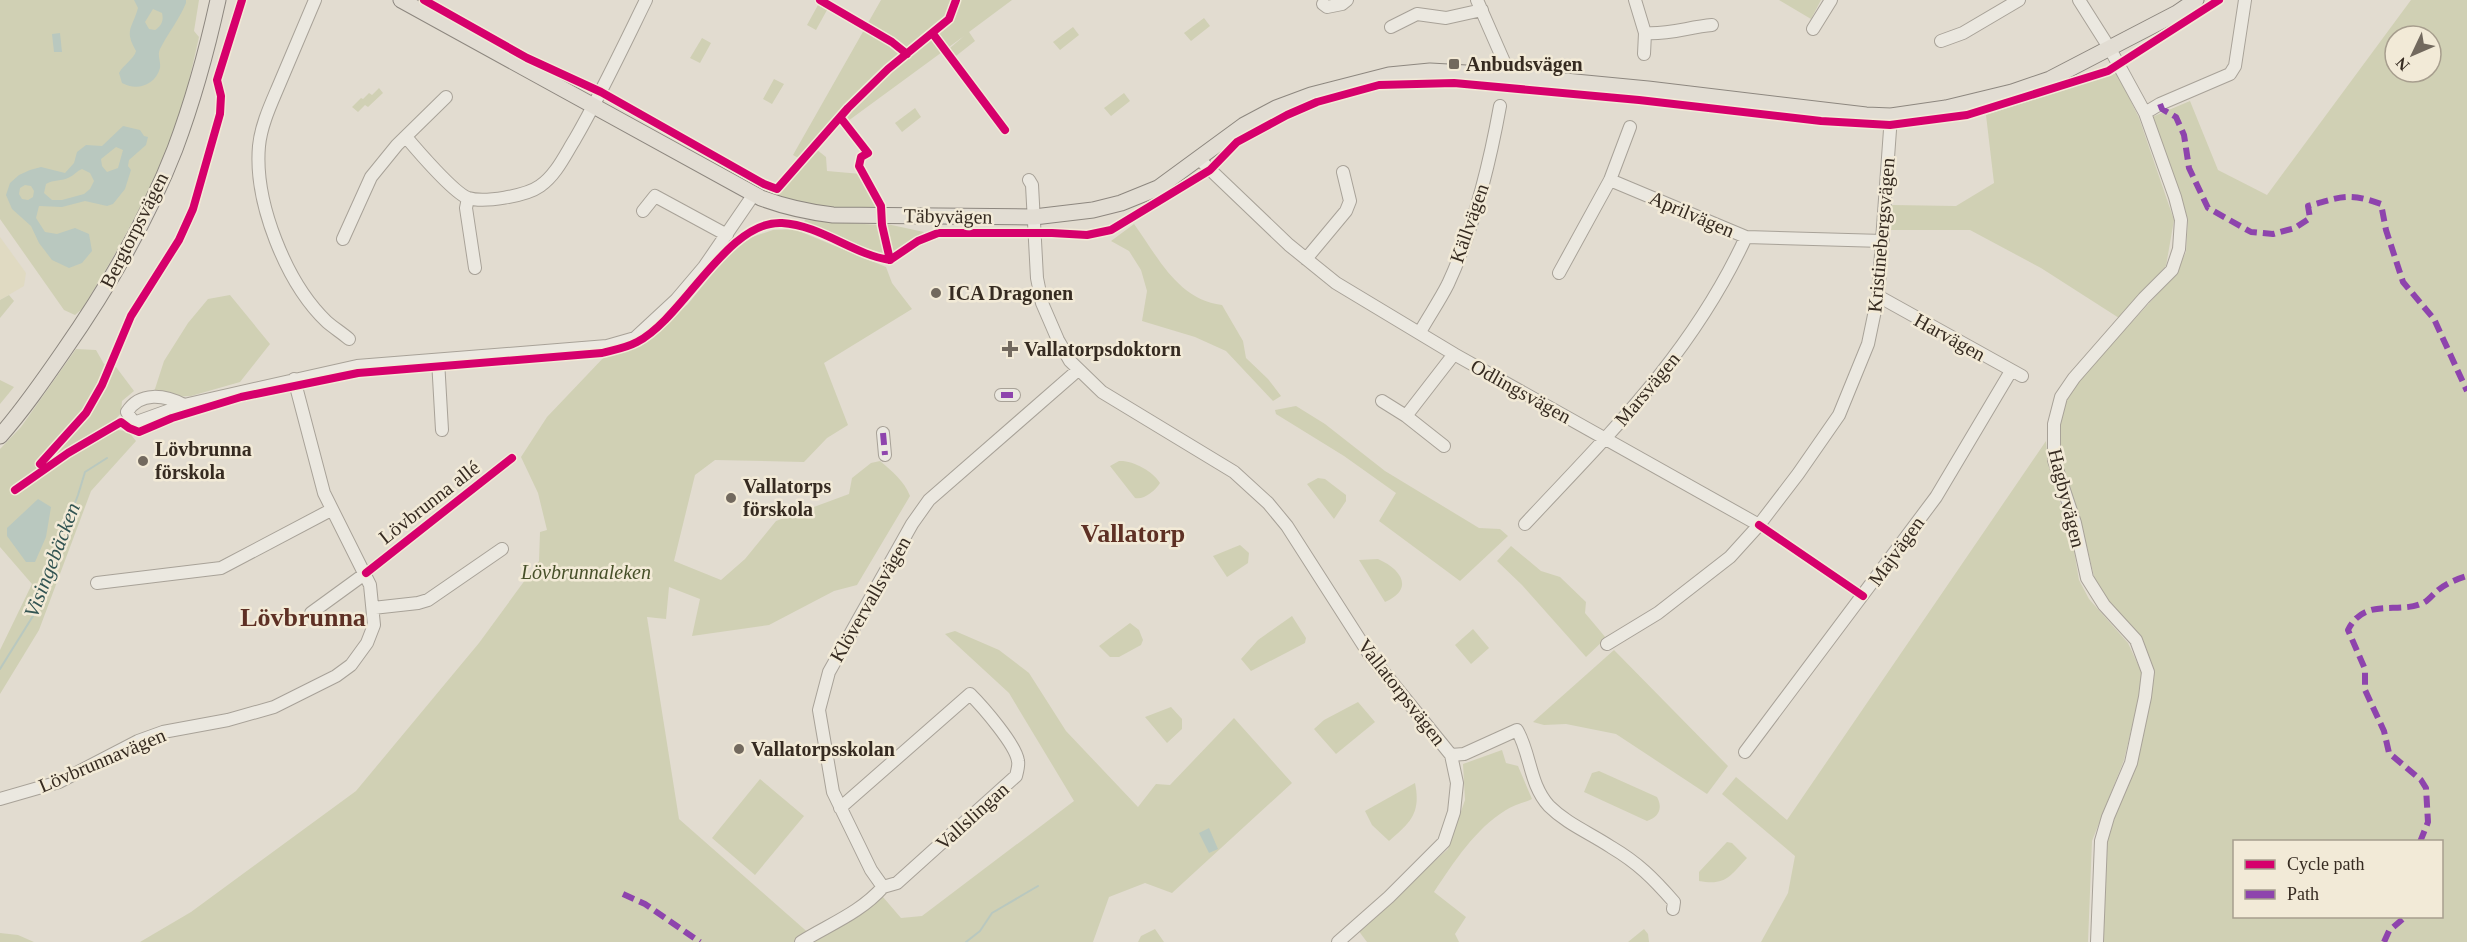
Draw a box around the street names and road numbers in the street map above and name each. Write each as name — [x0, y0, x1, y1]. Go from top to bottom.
street label: Kristinebergsvägen — [1863, 157, 1900, 313]
street label: Bergtorpsvägen — [96, 169, 173, 292]
street label: Källvägen — [1445, 181, 1494, 266]
street label: Aprilvägen — [1646, 186, 1738, 243]
street label: Täbyvägen — [903, 204, 993, 229]
street label: Harvägen — [1910, 309, 1989, 366]
street label: Marsvägen — [1610, 348, 1685, 431]
street label: Odlingsvägen — [1467, 354, 1575, 428]
street label: Hagbyvägen — [2043, 446, 2090, 550]
street label: Lövbrunna allé — [374, 456, 484, 548]
street label: Majvägen — [1864, 512, 1929, 590]
street label: Klövervallsvägen — [825, 532, 916, 666]
street label: Vallatorpsvägen — [1353, 634, 1450, 750]
street label: Lövbrunnavägen — [35, 723, 169, 798]
street label: Vallslingan — [931, 778, 1013, 855]

